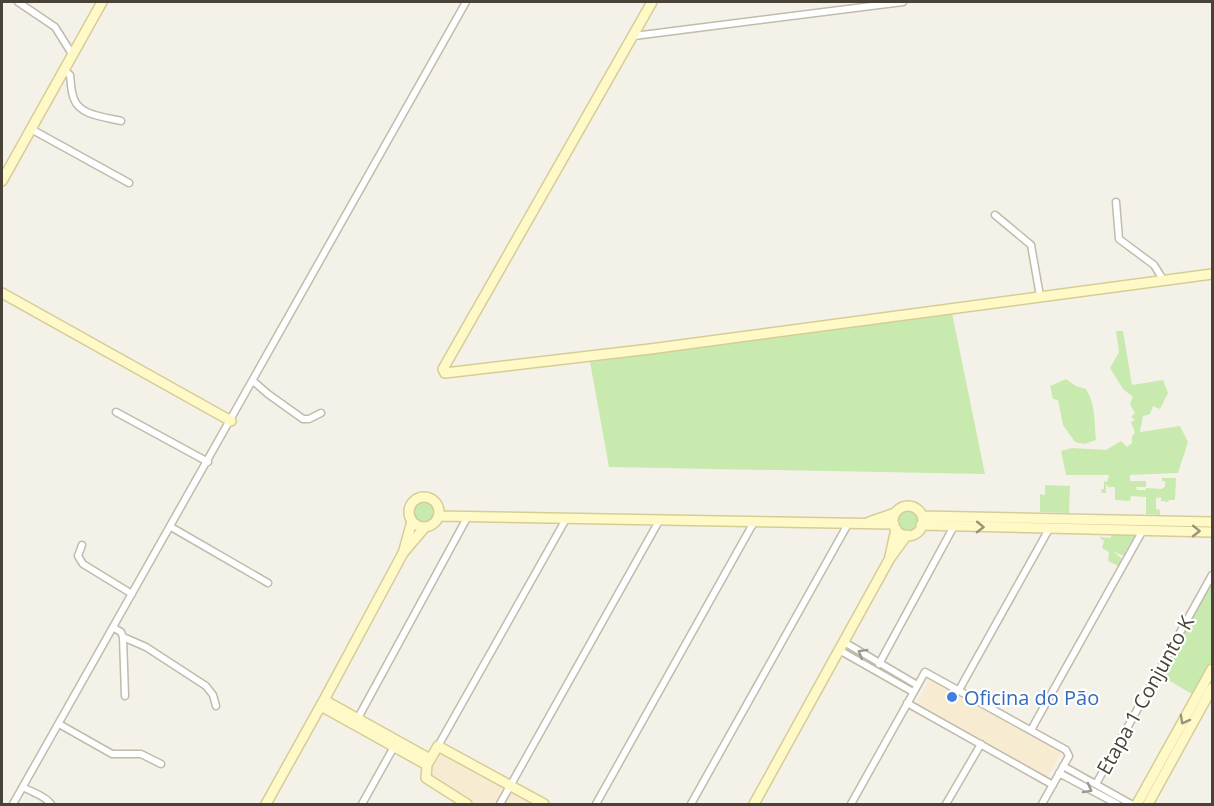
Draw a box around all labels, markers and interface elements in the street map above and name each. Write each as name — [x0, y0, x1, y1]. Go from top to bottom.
one-way arrow — [975, 521, 984, 533]
one-way arrow — [1191, 525, 1200, 537]
street label: Etapa 1 Conjunto K — [1090, 610, 1200, 779]
one-way arrow — [858, 649, 868, 661]
place label: Oficina do Pão — [964, 684, 1099, 711]
marker: Oficina do Pão — [945, 690, 959, 704]
one-way arrow — [1180, 714, 1191, 725]
one-way arrow — [1082, 781, 1092, 793]

